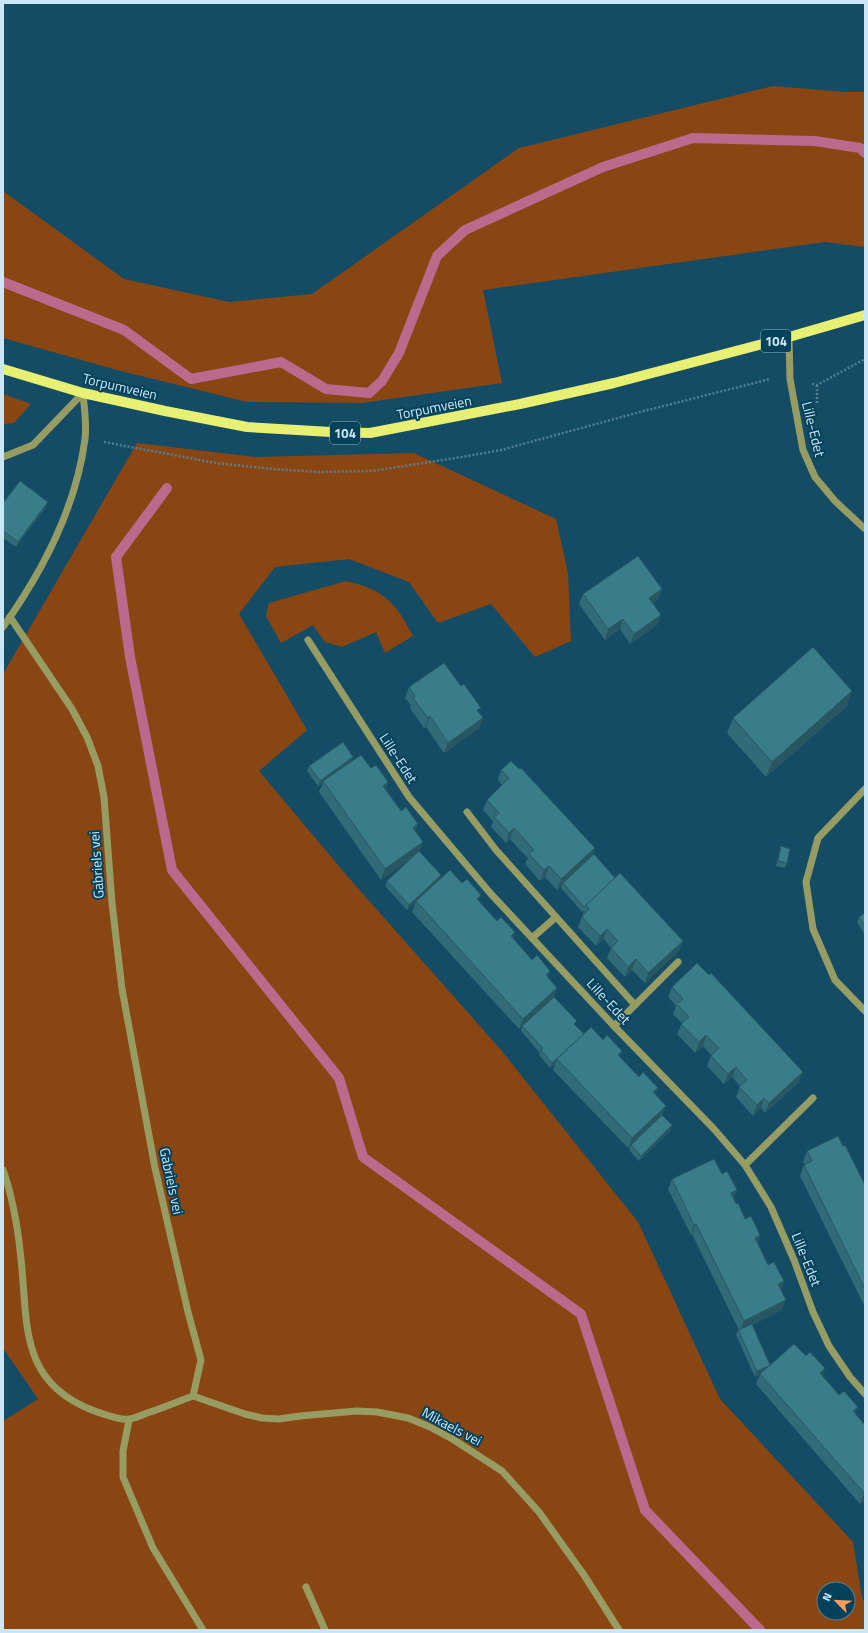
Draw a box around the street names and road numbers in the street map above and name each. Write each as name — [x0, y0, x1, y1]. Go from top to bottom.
road number: 104 — [761, 330, 791, 352]
street label: Torpumveien — [81, 367, 159, 405]
street label: Torpumveien — [395, 389, 473, 425]
street label: Lille-Edet — [797, 399, 831, 459]
road number: 104 — [330, 422, 360, 444]
street label: Lille-Edet — [375, 729, 423, 787]
street label: Gabriels vei — [83, 831, 109, 899]
street label: Lille-Edet — [582, 973, 636, 1029]
street label: Gabriels vei — [155, 1146, 189, 1216]
street label: Lille-Edet — [787, 1229, 827, 1289]
street label: Mikaels vei — [418, 1401, 486, 1451]

